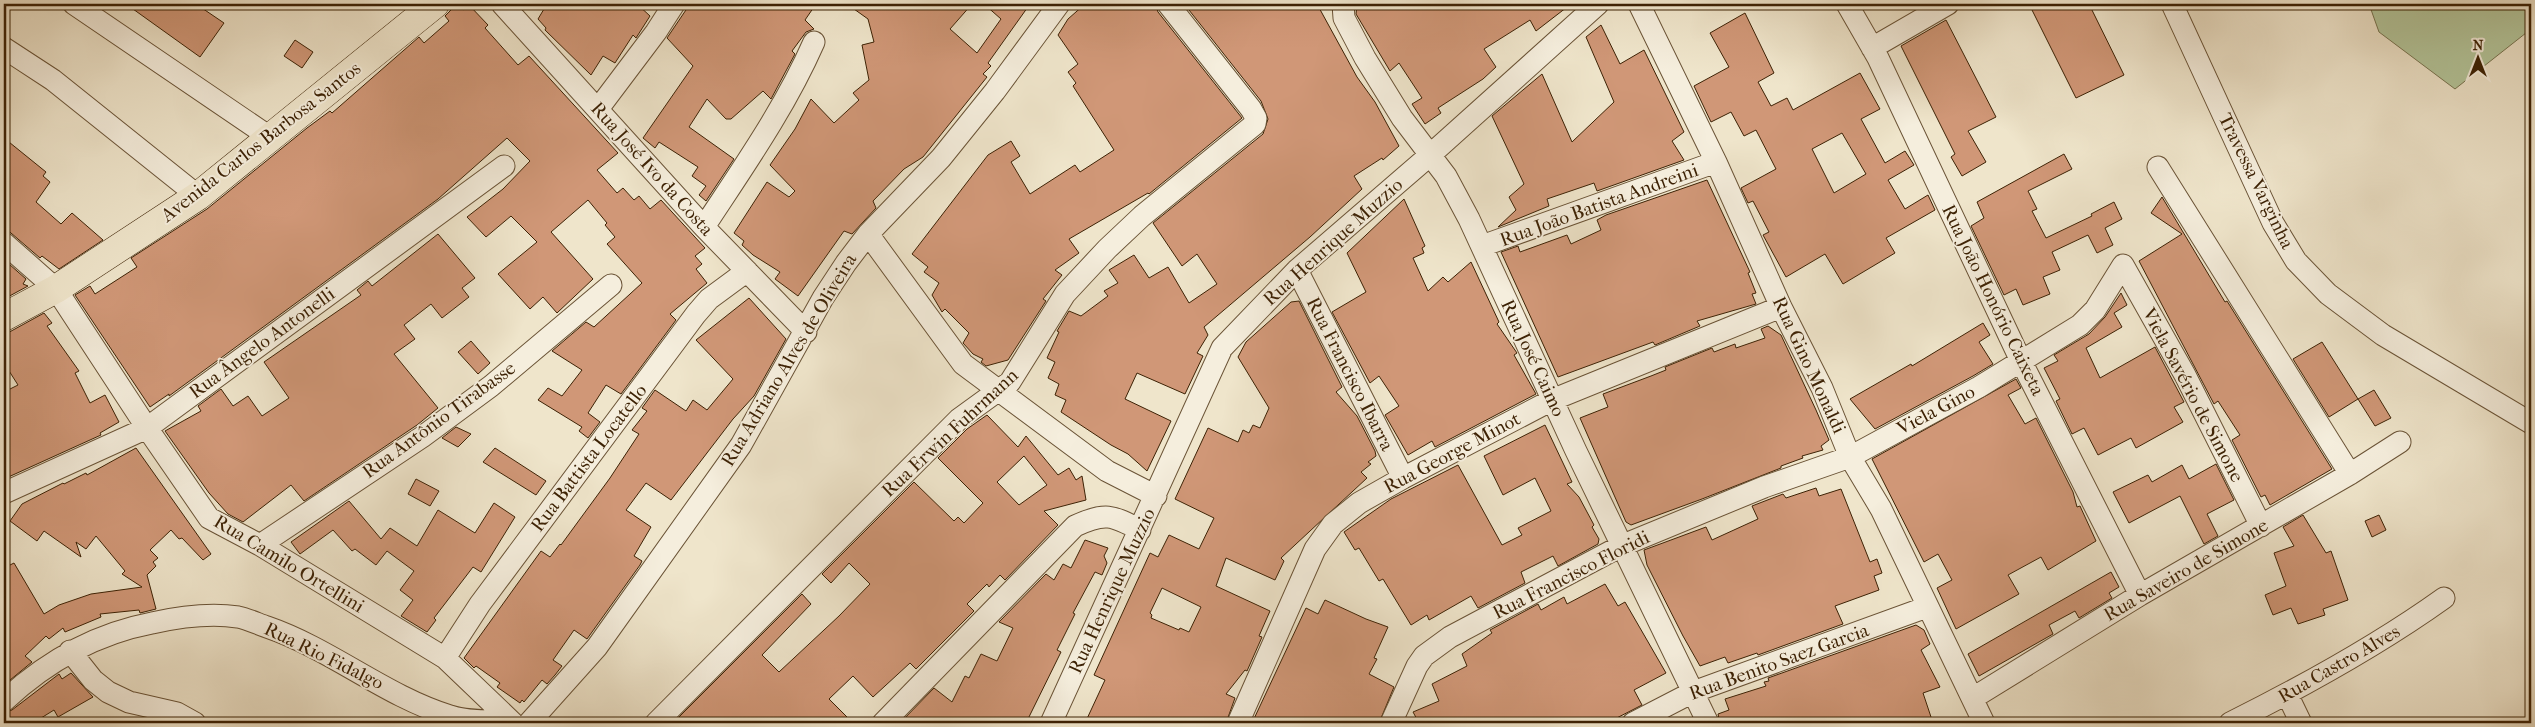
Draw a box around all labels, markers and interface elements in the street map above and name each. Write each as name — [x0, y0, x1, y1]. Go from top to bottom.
north arrow — [2452, 32, 2502, 82]
text: N — [2473, 37, 2484, 54]
street label: Avenida Carlos Barbosa Santos — [156, 57, 365, 227]
street label: Rua José Ivo da Costa — [586, 98, 718, 240]
street label: Travessa Varginha — [2214, 110, 2298, 252]
street label: Rua João Batista Andreini — [1497, 159, 1702, 251]
street label: Rua Henrique Muzzio — [1259, 173, 1407, 310]
street label: Rua João Honório Caixeta — [1937, 201, 2049, 399]
street label: Rua Adriano Alves de Oliveira — [717, 249, 861, 470]
street label: Rua Ângelo Antonelli — [185, 283, 339, 403]
street label: Rua Gino Monaldi — [1768, 293, 1850, 437]
street label: Rua Francisco Ibarra — [1302, 294, 1398, 455]
street label: Rua José Caimo — [1496, 296, 1570, 420]
street label: Viela Savério de Simone — [2137, 303, 2248, 486]
street label: Rua Antônio Tirabasse — [358, 357, 520, 483]
street label: Rua Erwin Fuhrmann — [877, 364, 1023, 502]
street label: Rua Battista Locatello — [526, 380, 652, 536]
street label: Viela Gino — [1892, 380, 1979, 440]
street label: Rua George Minot — [1380, 408, 1524, 498]
street label: Rua Henrique Muzzio — [1064, 505, 1160, 677]
street label: Rua Camilo Ortellini — [210, 511, 368, 618]
street label: Rua Saveiro de Simone — [2100, 514, 2272, 626]
street label: Rua Francisco Floridi — [1489, 526, 1653, 624]
street label: Rua Rio Fidalgo — [261, 618, 387, 694]
street label: Rua Benito Saez Garcia — [1686, 619, 1872, 705]
street label: Rua Castro Alves — [2274, 620, 2404, 708]

